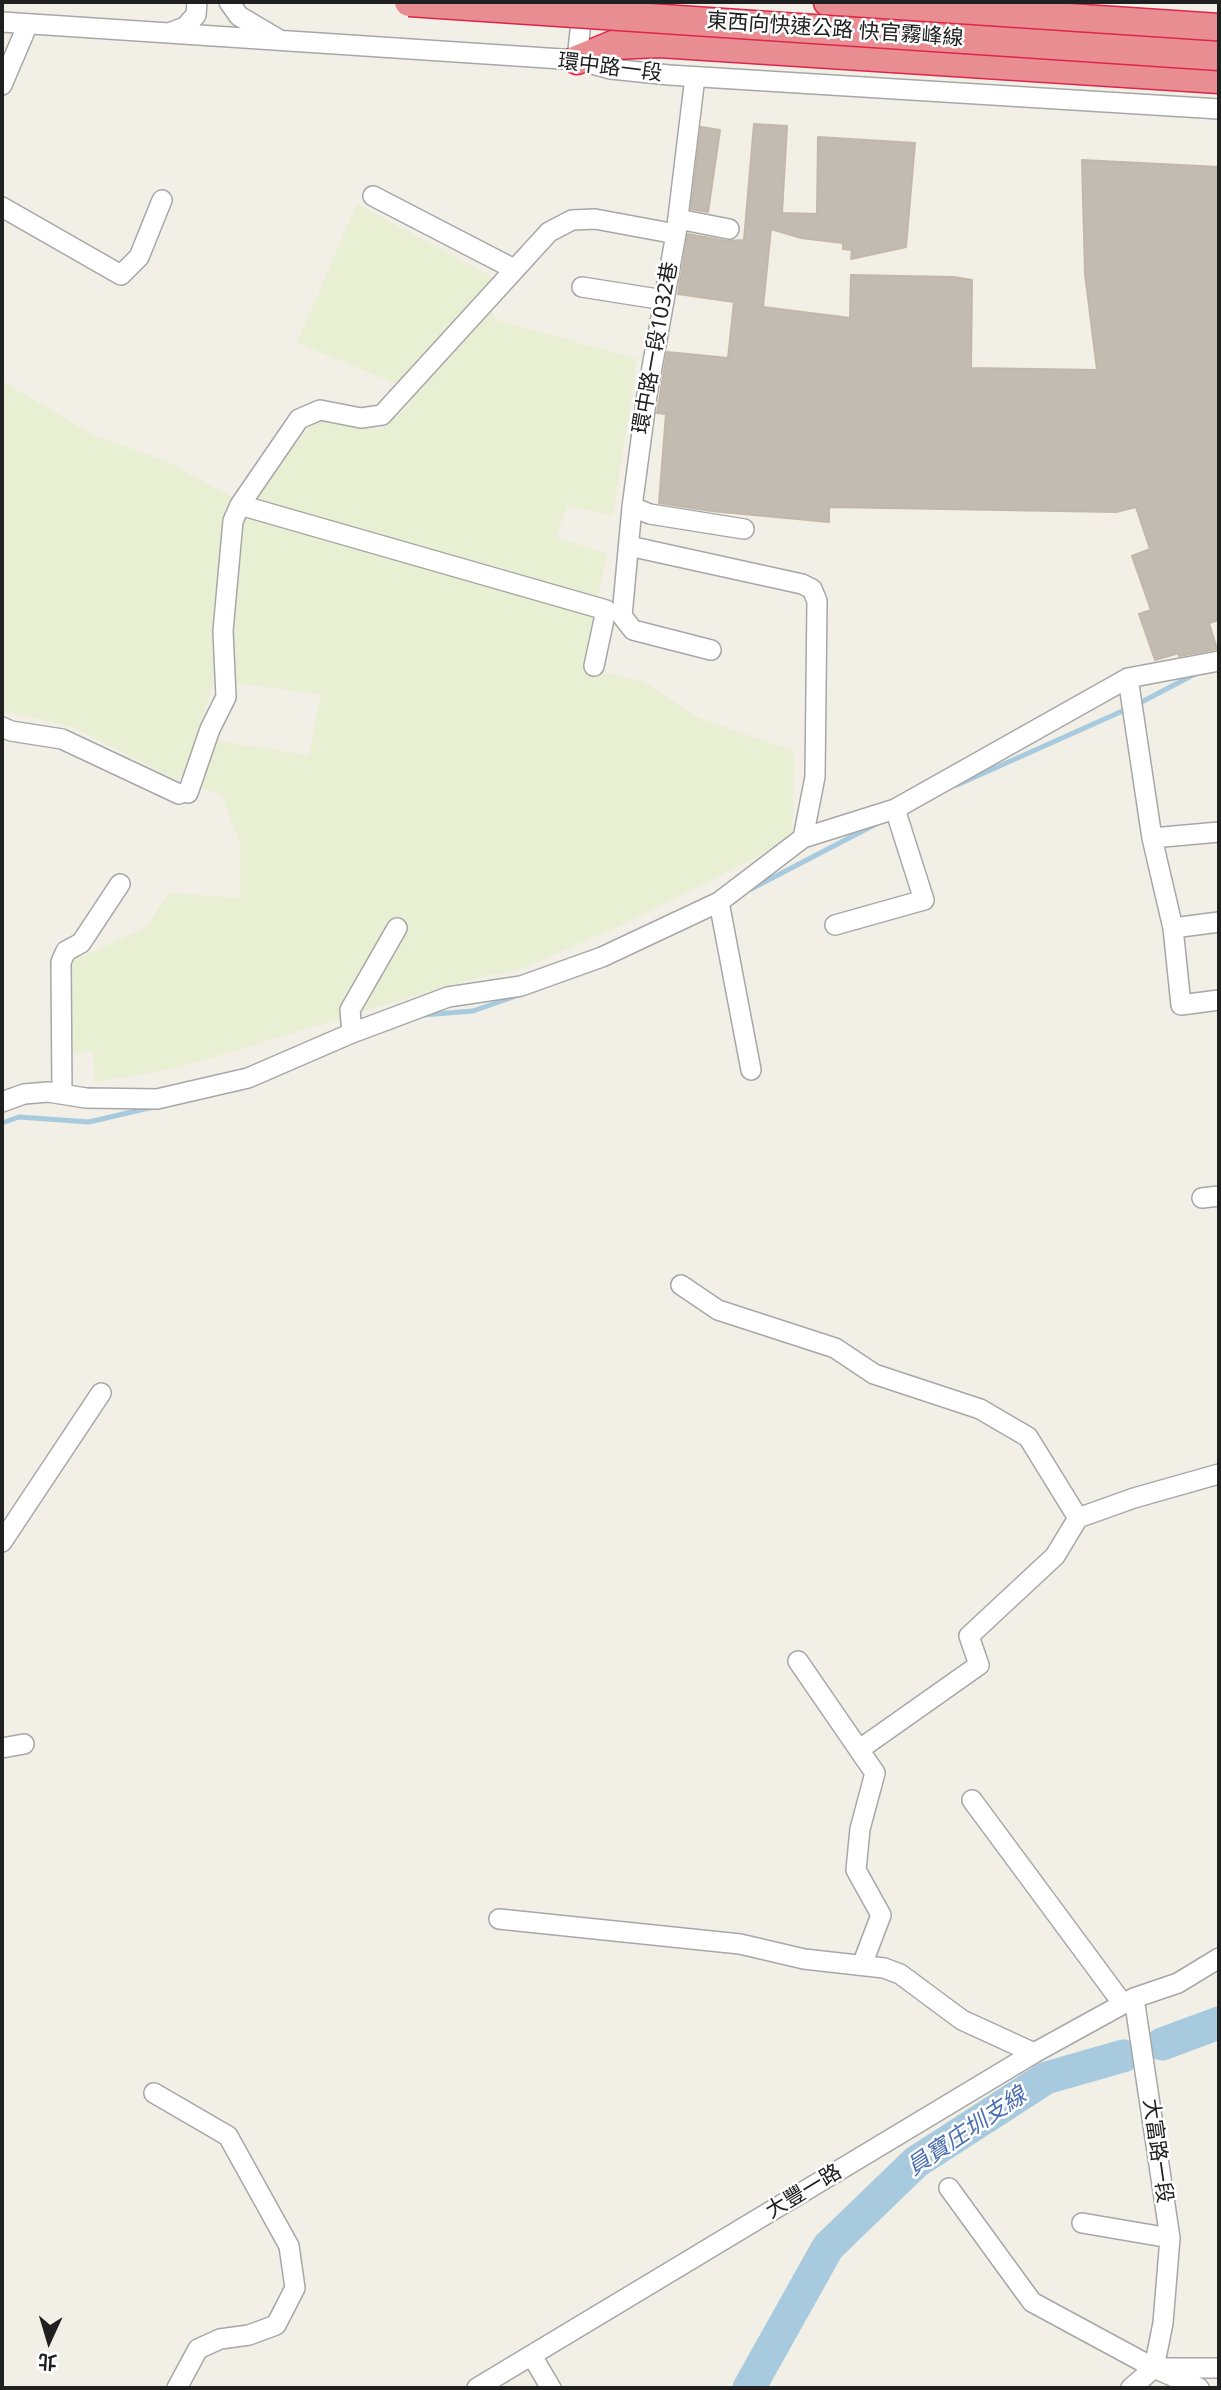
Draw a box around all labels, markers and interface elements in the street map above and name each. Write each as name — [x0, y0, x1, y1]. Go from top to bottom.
street label: 東西向快速公路 快官霧峰線 — [706, 8, 964, 52]
street label: 環中路一段 — [556, 49, 664, 87]
street label: 環中路一段1032巷 — [628, 260, 684, 436]
water label: 員寶庄圳支線 — [902, 2082, 1032, 2182]
street label: 大富路一段 — [1137, 2097, 1177, 2205]
street label: 大豐一路 — [762, 2160, 846, 2224]
north arrow — [14, 2306, 84, 2376]
text: 北 — [37, 2348, 58, 2376]

